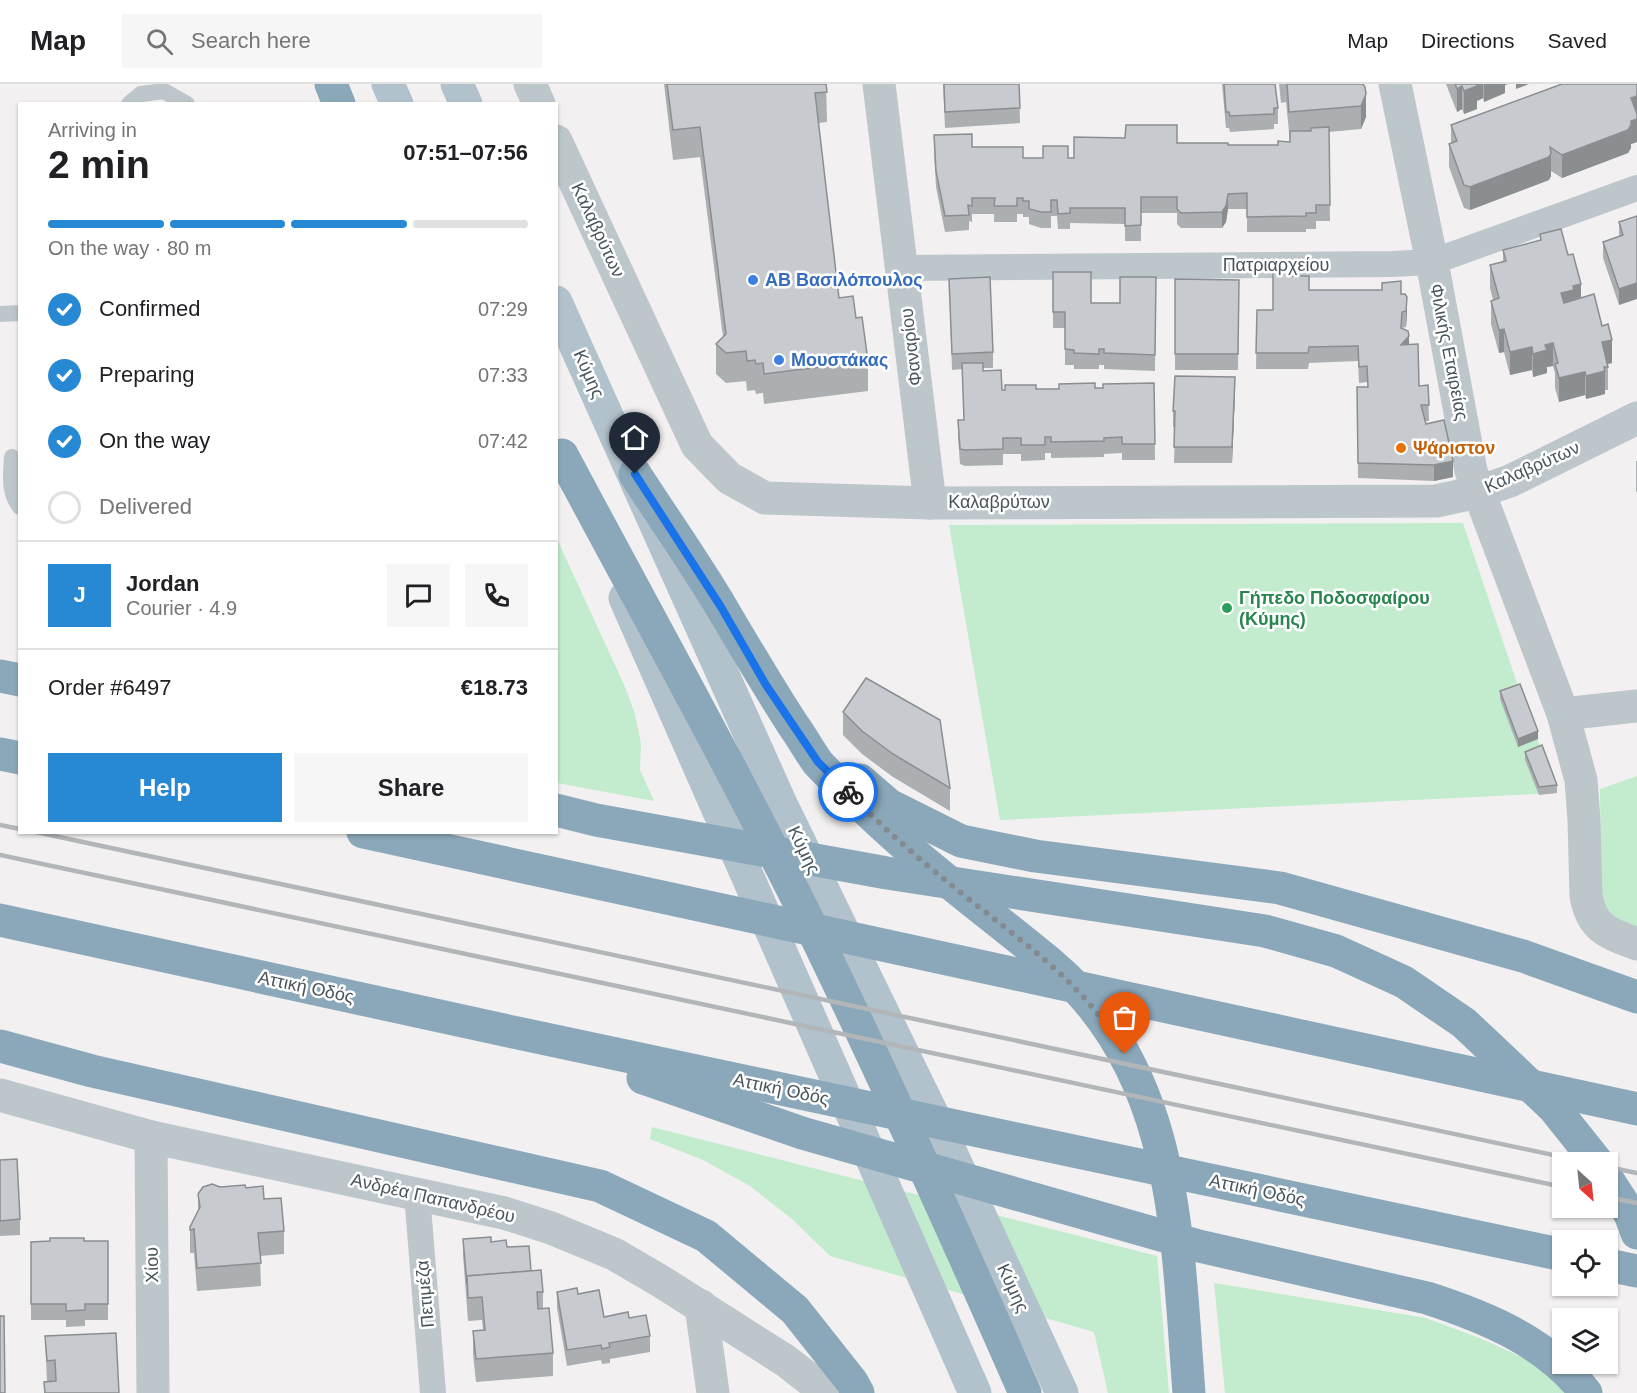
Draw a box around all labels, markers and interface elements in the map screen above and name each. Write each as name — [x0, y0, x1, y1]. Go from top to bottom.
search box — [122, 14, 542, 68]
text: Map — [30, 25, 86, 56]
icon: search — [143, 25, 176, 58]
text: Search here — [191, 28, 311, 53]
text: Map — [1347, 29, 1388, 52]
text: Directions — [1421, 29, 1514, 52]
text: Saved — [1547, 29, 1607, 52]
text: Arriving in — [48, 119, 137, 141]
text: 07:51–07:56 — [403, 140, 528, 165]
text: 2 min — [48, 143, 150, 186]
street label: Καλαβρύτων — [567, 180, 629, 280]
text: On the way · 80 m — [48, 237, 211, 259]
street label: Πατριαρχείου — [1223, 255, 1329, 275]
place label: ΑΒ Βασιλόπουλος — [765, 270, 923, 290]
marker: ΑΒ Βασιλόπουλος — [746, 273, 760, 287]
street label: Φιλικής Εταιρείας — [1426, 282, 1472, 422]
icon: check — [48, 293, 81, 326]
text: Confirmed — [99, 296, 200, 321]
text: 07:29 — [478, 298, 528, 320]
street label: Φαναρίου — [896, 307, 926, 387]
street label: Κύμης — [570, 347, 609, 402]
place label: Μουστάκας — [791, 350, 888, 370]
marker: Μουστάκας — [772, 353, 786, 367]
icon: check — [48, 359, 81, 392]
text: Preparing — [99, 362, 194, 387]
text: 07:33 — [478, 364, 528, 386]
pin — [609, 412, 660, 474]
icon: home — [618, 421, 651, 454]
icon: check — [48, 425, 81, 458]
text: On the way — [99, 428, 210, 453]
text: 07:42 — [478, 430, 528, 452]
street label: Καλαβρύτων — [1481, 437, 1583, 497]
place label: Ψάριστον — [1413, 438, 1495, 458]
marker: Ψάριστον — [1394, 441, 1408, 455]
street label: Καλαβρύτων — [948, 492, 1050, 512]
text: Delivered — [99, 494, 192, 519]
button: chat — [387, 564, 450, 627]
button: phone — [465, 564, 528, 627]
text: Jordan — [126, 571, 199, 596]
text: J — [73, 582, 86, 607]
place label: Γήπεδο Ποδοσφαίρου (Κύμης) — [1239, 588, 1430, 629]
text: Courier · 4.9 — [126, 597, 237, 619]
marker: Γήπεδο Ποδοσφαίρου (Κύμης) — [1220, 601, 1234, 615]
text: Order #6497 — [48, 675, 172, 700]
text: €18.73 — [461, 675, 528, 700]
button: Help — [48, 753, 282, 822]
button: Share — [294, 753, 528, 822]
courier — [818, 762, 878, 822]
icon: bike — [832, 776, 865, 809]
street label: Κύμης — [784, 823, 824, 878]
street label: Αττική Οδός — [257, 967, 356, 1007]
pin — [1099, 992, 1150, 1054]
icon: bag — [1108, 1001, 1141, 1034]
street label: Αττική Οδός — [732, 1069, 831, 1109]
north arrow — [1552, 1152, 1618, 1218]
map controls — [1552, 1152, 1618, 1374]
street label: Ανδρέα Παπανδρέου — [349, 1169, 517, 1227]
street label: Αττική Οδός — [1208, 1170, 1307, 1210]
button: locate — [1552, 1230, 1618, 1296]
street label: Χίου — [142, 1247, 162, 1283]
street label: Πετιμέζα — [412, 1259, 438, 1329]
street label: Κύμης — [993, 1261, 1033, 1316]
button: layers — [1552, 1308, 1618, 1374]

